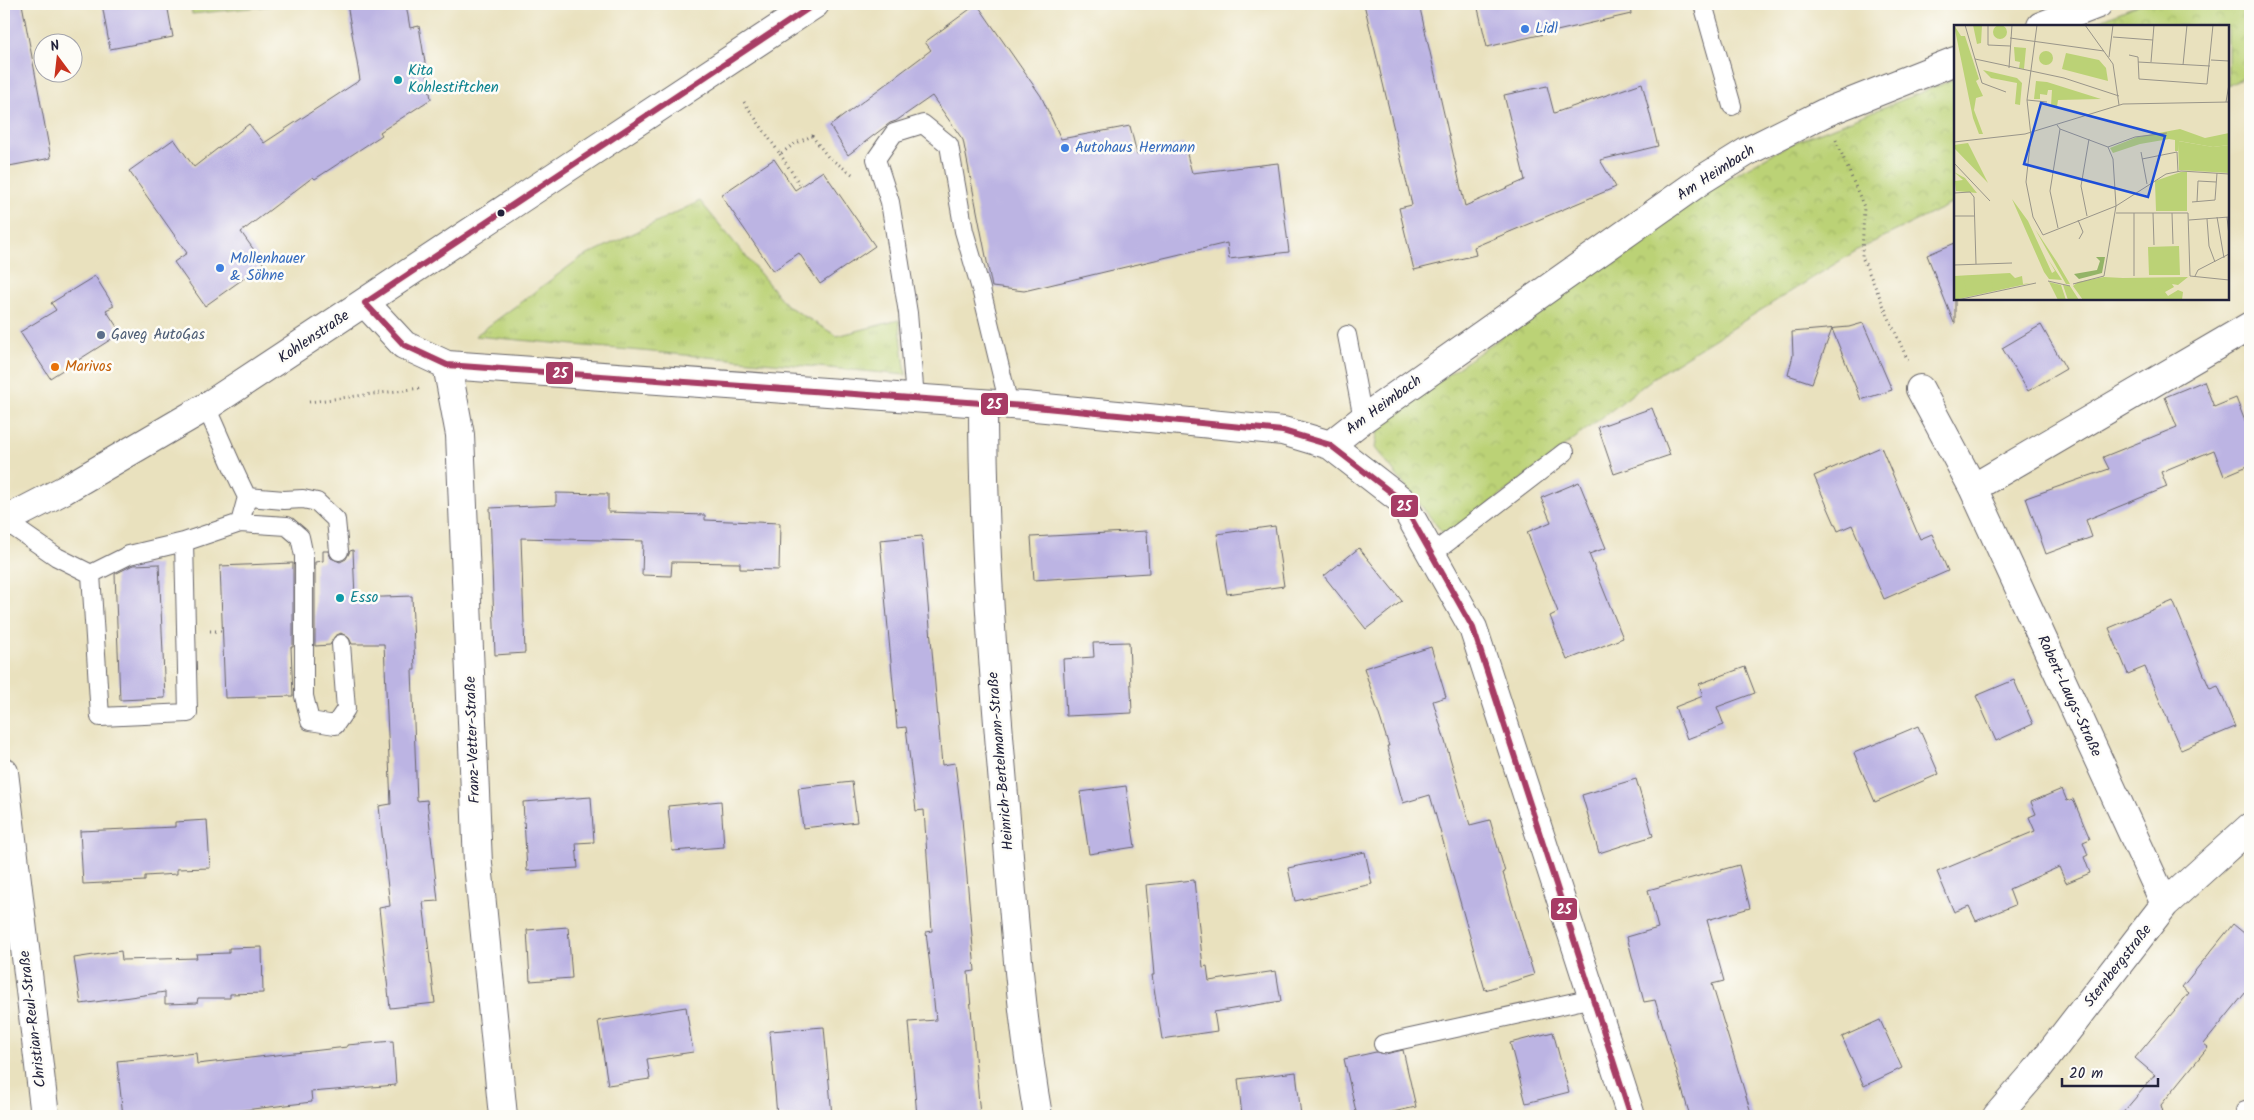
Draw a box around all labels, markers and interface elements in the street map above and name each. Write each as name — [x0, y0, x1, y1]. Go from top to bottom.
place label: Lidl — [1535, 17, 1558, 41]
marker: Lidl — [1519, 23, 1531, 35]
inset map — [1954, 25, 2229, 300]
north arrow — [32, 32, 82, 82]
text: N — [48, 35, 62, 58]
place label: Kita Kohlestiftchen — [408, 59, 499, 100]
marker: Kita Kohlestiftchen — [392, 74, 404, 86]
place label: Autohaus Hermann — [1075, 136, 1195, 160]
street label: Am Heimbach — [1672, 139, 1760, 207]
marker: Autohaus Hermann — [1059, 142, 1071, 154]
unlabelled marker — [496, 208, 506, 218]
place label: Mollenhauer & Söhne — [230, 247, 306, 288]
marker: Mollenhauer & Söhne — [214, 262, 226, 274]
street label: Kohlenstraße — [273, 304, 355, 370]
place label: Gaveg AutoGas — [111, 323, 206, 347]
marker: Gaveg AutoGas — [95, 329, 107, 341]
place label: Marivos — [65, 355, 113, 379]
marker: Marivos — [49, 361, 61, 373]
line badge: 25 — [545, 361, 574, 385]
text: 25 — [552, 363, 570, 385]
street label: Am Heimbach — [1341, 369, 1427, 441]
line badge: 25 — [980, 392, 1009, 416]
text: 25 — [986, 394, 1004, 416]
line badge: 25 — [1390, 494, 1419, 518]
text: 25 — [1396, 496, 1414, 518]
place label: Esso — [350, 586, 379, 610]
marker: Esso — [334, 592, 346, 604]
street label: Robert-Laugs-Straße — [2030, 631, 2108, 761]
street label: Heinrich-Bertelmann-Straße — [981, 670, 1021, 851]
street label: Franz-Vetter-Straße — [459, 676, 487, 804]
line badge: 25 — [1550, 897, 1578, 921]
text: 25 — [1556, 899, 1574, 921]
street label: Sternbergstraße — [2078, 919, 2158, 1013]
street label: Christian-Reul-Straße — [13, 949, 53, 1089]
scale bar — [2062, 1055, 2158, 1087]
text: 20 m — [2069, 1062, 2103, 1086]

